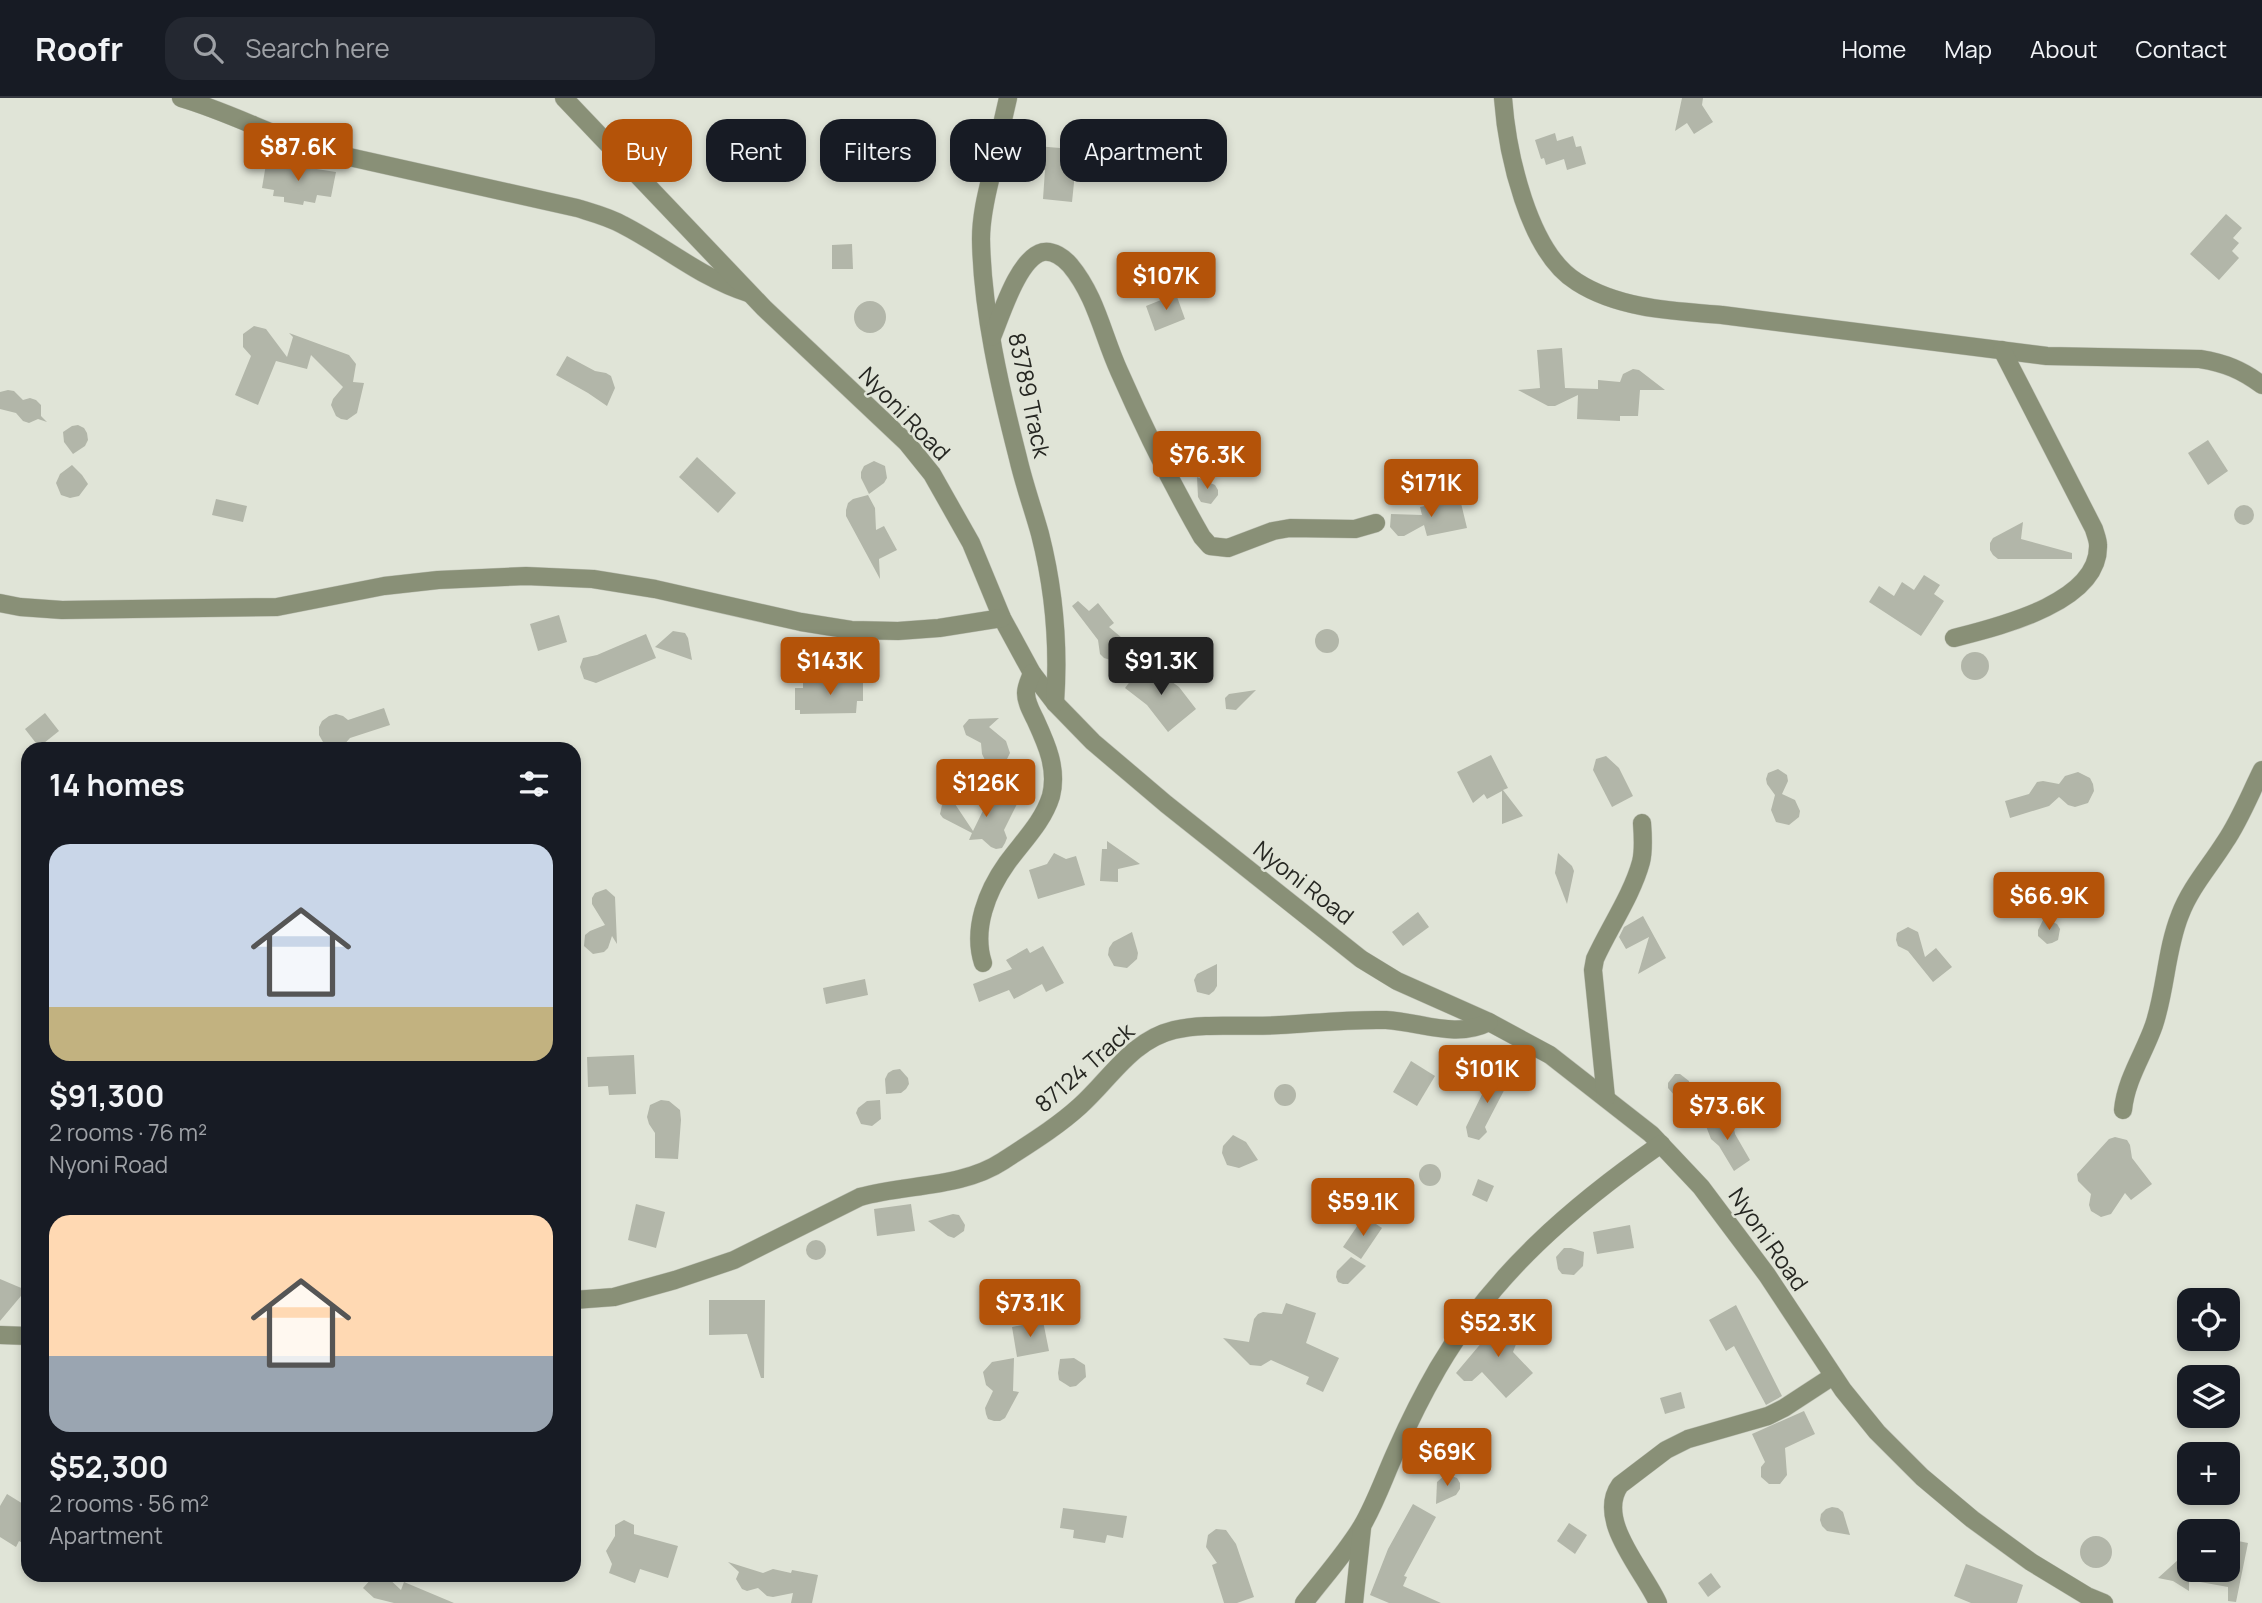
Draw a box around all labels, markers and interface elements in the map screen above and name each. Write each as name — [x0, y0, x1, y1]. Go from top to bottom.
search box — [165, 17, 655, 80]
text: Roofr — [35, 26, 123, 71]
icon: search — [189, 29, 227, 67]
text: Search here — [245, 30, 390, 66]
text: Home — [1841, 32, 1906, 65]
text: Map — [1944, 32, 1992, 65]
text: About — [2030, 32, 2098, 65]
text: Contact — [2136, 32, 2227, 65]
chip: Buy — [602, 119, 692, 182]
chip: Rent — [706, 119, 806, 182]
chip: Filters — [820, 119, 936, 182]
chip: New — [950, 119, 1046, 182]
chip: Apartment — [1060, 119, 1227, 182]
pin: $87.6K — [241, 123, 355, 183]
text: $87.6K — [260, 130, 336, 162]
pin: $107K — [1117, 252, 1215, 312]
text: $107K — [1133, 259, 1199, 291]
street label: 83789 Track — [1001, 329, 1059, 461]
street label: Nyoni Road — [852, 359, 958, 467]
pin: $76.3K — [1150, 432, 1264, 491]
text: $76.3K — [1169, 438, 1245, 470]
pin: $171K — [1382, 460, 1480, 519]
text: $171K — [1400, 466, 1462, 498]
pin: $143K — [781, 638, 879, 697]
pin: $91.3K — [1104, 638, 1218, 697]
text: $143K — [797, 644, 863, 676]
text: $91.3K — [1124, 644, 1198, 676]
pin: $126K — [937, 760, 1035, 819]
text: 14 homes — [49, 764, 185, 805]
icon: filters — [515, 765, 553, 803]
text: $126K — [952, 766, 1020, 798]
street label: Nyoni Road — [1247, 833, 1361, 931]
pin: $66.9K — [1992, 872, 2106, 932]
text: $66.9K — [2009, 879, 2089, 911]
icon: home — [238, 889, 364, 1015]
street label: 87124 Track — [1027, 1015, 1141, 1119]
pin: $101K — [1438, 1046, 1536, 1105]
text: $101K — [1455, 1052, 1519, 1084]
text: $91,300 — [49, 1075, 164, 1116]
pin: $73.6K — [1670, 1082, 1784, 1142]
text: $73.6K — [1689, 1089, 1765, 1121]
text: 2 rooms · 76 m² — [49, 1116, 207, 1148]
text: Nyoni Road — [49, 1148, 168, 1180]
pin: $59.1K — [1306, 1178, 1420, 1238]
street label: Nyoni Road — [1722, 1181, 1816, 1297]
text: $59.1K — [1327, 1185, 1399, 1217]
icon: home — [238, 1260, 364, 1386]
pin: $73.1K — [973, 1280, 1087, 1339]
text: $73.1K — [995, 1286, 1065, 1318]
map controls — [2177, 1288, 2240, 1582]
button: locate — [2177, 1288, 2240, 1351]
pin: $52.3K — [1441, 1300, 1555, 1359]
text: $52.3K — [1460, 1306, 1536, 1338]
button: layers — [2177, 1365, 2240, 1428]
pin: $69K — [1406, 1428, 1488, 1488]
text: $69K — [1418, 1435, 1476, 1467]
button: + — [2177, 1442, 2240, 1505]
text: $52,300 — [49, 1446, 169, 1487]
text: 2 rooms · 56 m² — [49, 1487, 209, 1519]
text: Apartment — [49, 1519, 163, 1551]
button: − — [2177, 1519, 2240, 1582]

